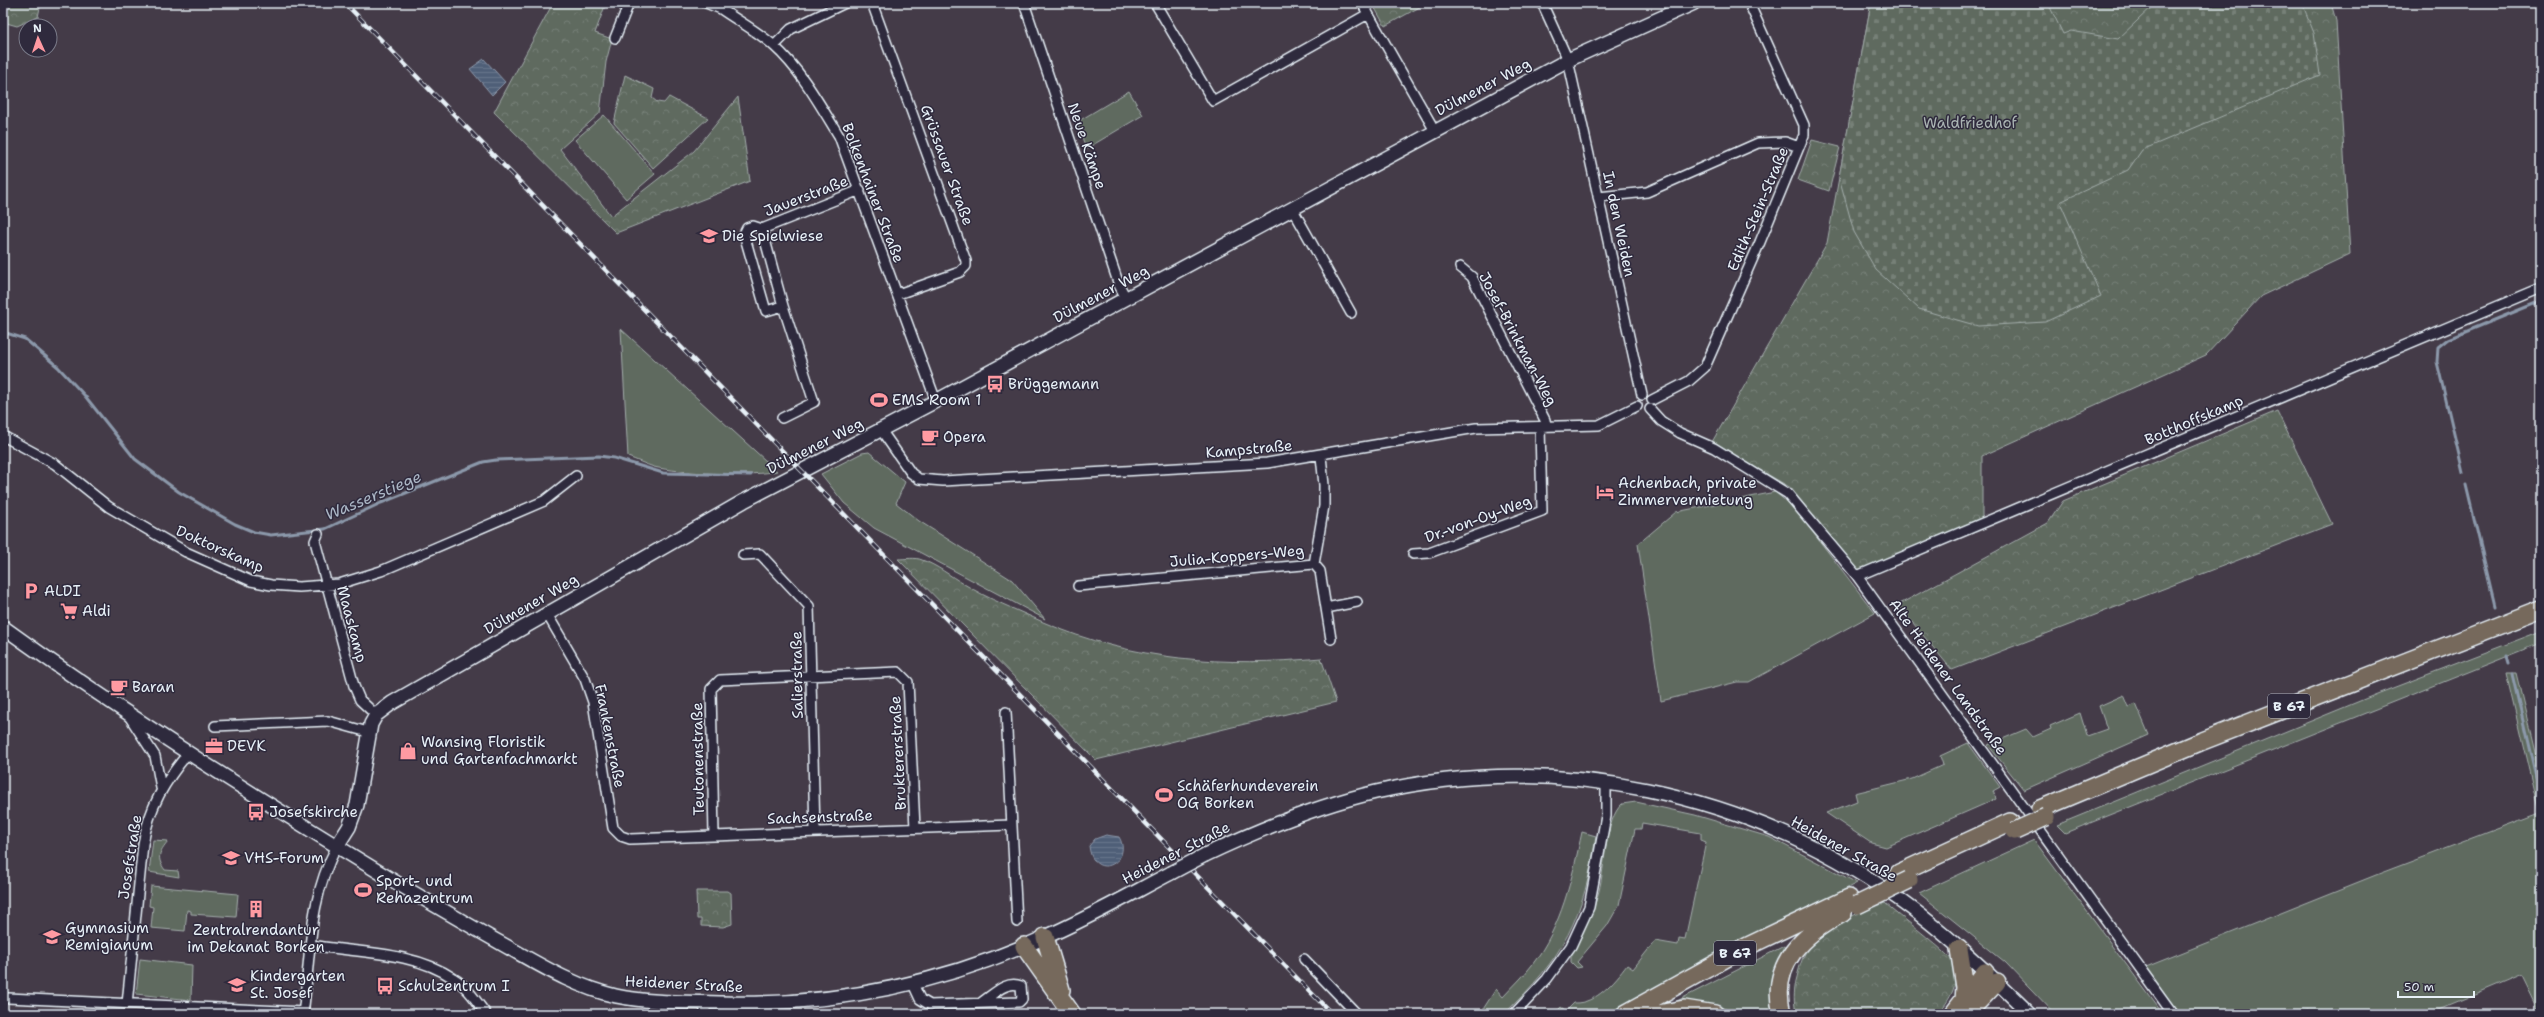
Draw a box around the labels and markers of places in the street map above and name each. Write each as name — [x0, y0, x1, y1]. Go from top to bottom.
school or university icon: Die Spielwiese — [699, 226, 719, 246]
place label: Die Spielwiese — [722, 226, 823, 246]
bus stop icon: Brüggemann — [985, 374, 1005, 394]
place label: Brüggemann — [1008, 374, 1099, 394]
sports icon: EMS Room 1 — [869, 390, 889, 410]
place label: EMS Room 1 — [892, 390, 981, 410]
cafe icon: Opera — [920, 427, 940, 447]
place label: Opera — [943, 427, 987, 447]
place label: Achenbach, private Zimmervermietung — [1618, 473, 1757, 510]
hotel icon: Achenbach, private Zimmervermietung — [1595, 482, 1615, 502]
parking icon: ALDI — [21, 581, 41, 601]
place label: ALDI — [44, 581, 81, 601]
supermarket icon: Aldi — [59, 601, 79, 621]
place label: Aldi — [82, 601, 111, 621]
cafe icon: Baran — [109, 677, 129, 697]
place label: Baran — [132, 677, 174, 697]
place label: Wansing Floristik und Gartenfachmarkt — [421, 732, 578, 769]
office icon: DEVK — [204, 736, 224, 756]
place label: DEVK — [227, 736, 266, 756]
shop icon: Wansing Floristik und Gartenfachmarkt — [398, 741, 418, 761]
place label: Schäferhundeverein OG Borken — [1177, 776, 1319, 813]
sports icon: Schäferhundeverein OG Borken — [1154, 785, 1174, 805]
bus stop icon: Josefskirche — [246, 802, 266, 822]
place label: Josefskirche — [269, 802, 358, 822]
school or university icon: VHS-Forum — [221, 848, 241, 868]
place label: VHS-Forum — [244, 848, 324, 868]
place label: Sport- und Rehazentrum — [376, 871, 473, 908]
sports icon: Sport- und Rehazentrum — [353, 880, 373, 900]
building icon: Zentralrendantur im Dekanat Borken — [246, 899, 266, 919]
place label: Gymnasium Remigianum — [65, 918, 153, 955]
place label: Zentralrendantur im Dekanat Borken — [187, 920, 325, 957]
school or university icon: Gymnasium Remigianum — [42, 927, 62, 947]
place label: Kindergarten St. Josef — [250, 966, 345, 1003]
school or university icon: Kindergarten St. Josef — [227, 975, 247, 995]
bus stop icon: Schulzentrum I — [375, 976, 395, 996]
place label: Schulzentrum I — [398, 976, 510, 996]

